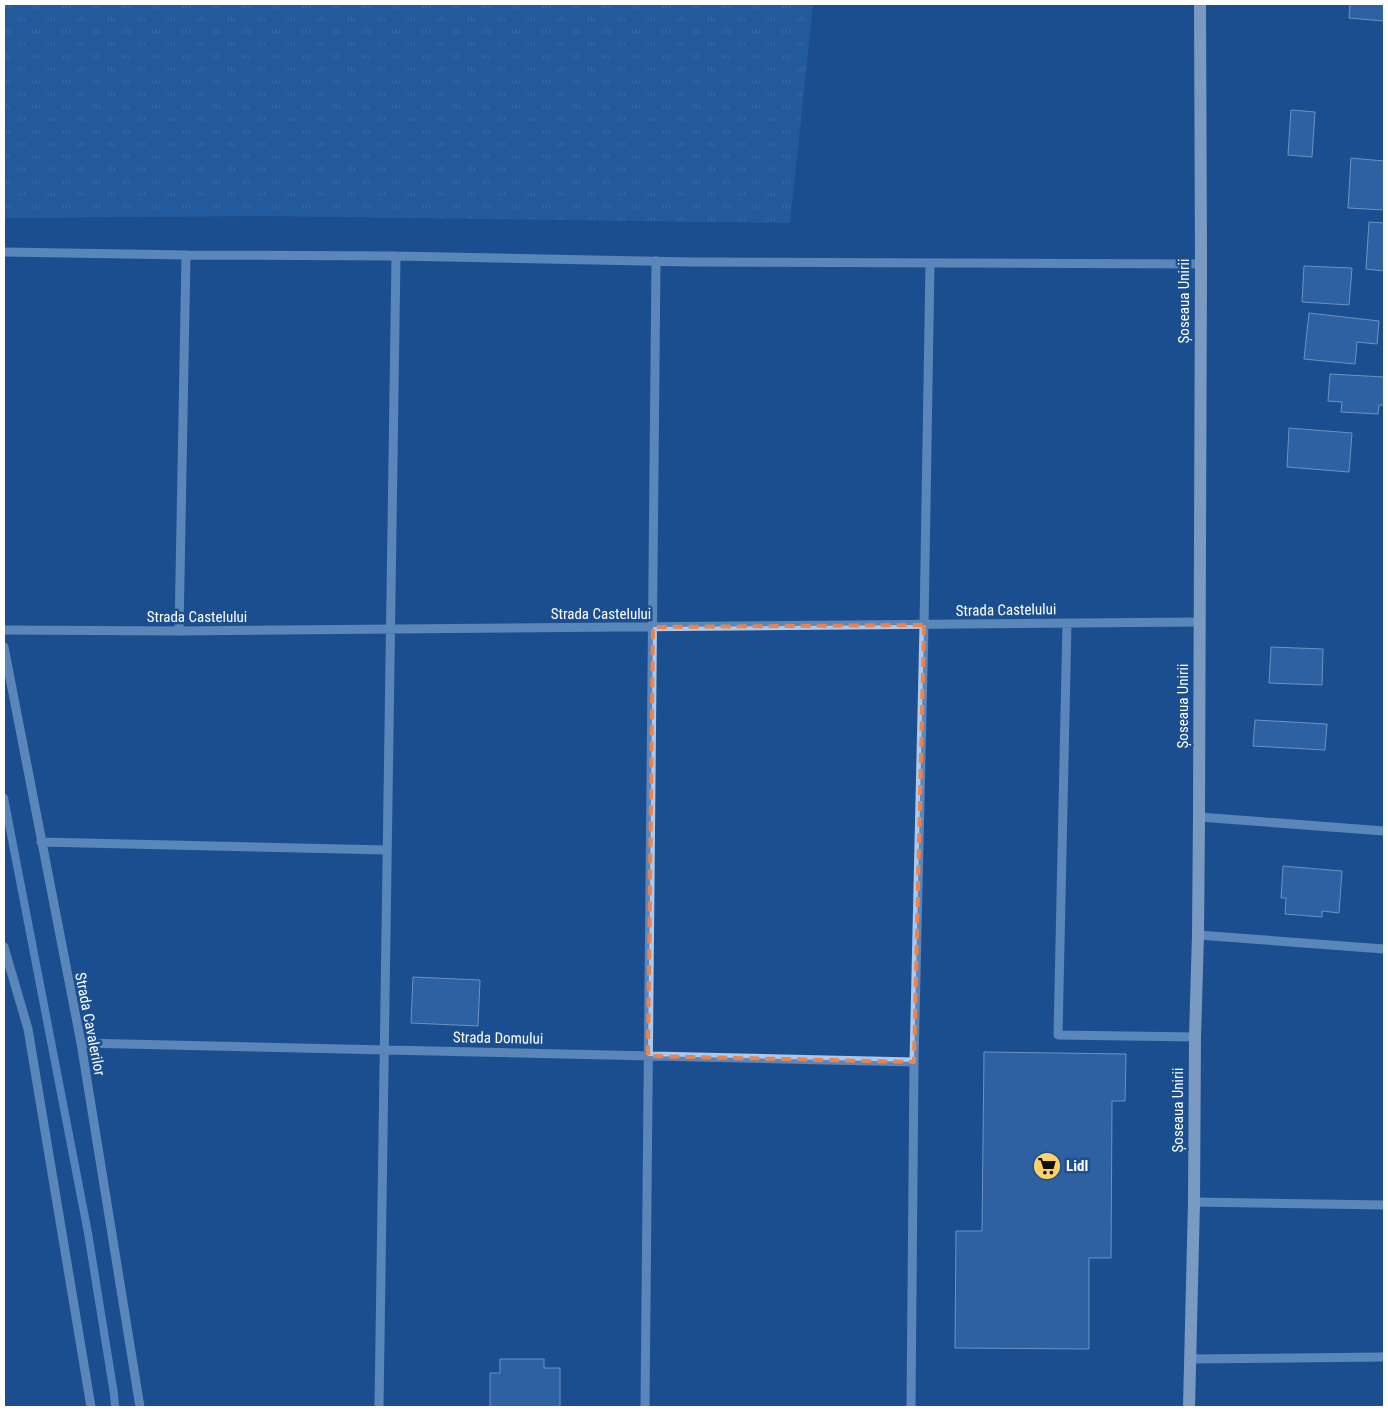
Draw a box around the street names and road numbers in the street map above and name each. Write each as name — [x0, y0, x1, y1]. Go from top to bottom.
street label: Șoseaua Unirii — [1175, 259, 1193, 343]
street label: Strada Castelului — [956, 600, 1056, 620]
street label: Strada Castelului — [551, 605, 651, 623]
street label: Strada Castelului — [147, 608, 247, 626]
street label: Șoseaua Unirii — [1174, 664, 1192, 748]
street label: Strada Cavalerilor — [71, 971, 109, 1078]
street label: Strada Domului — [453, 1028, 543, 1048]
street label: Șoseaua Unirii — [1169, 1068, 1187, 1152]

